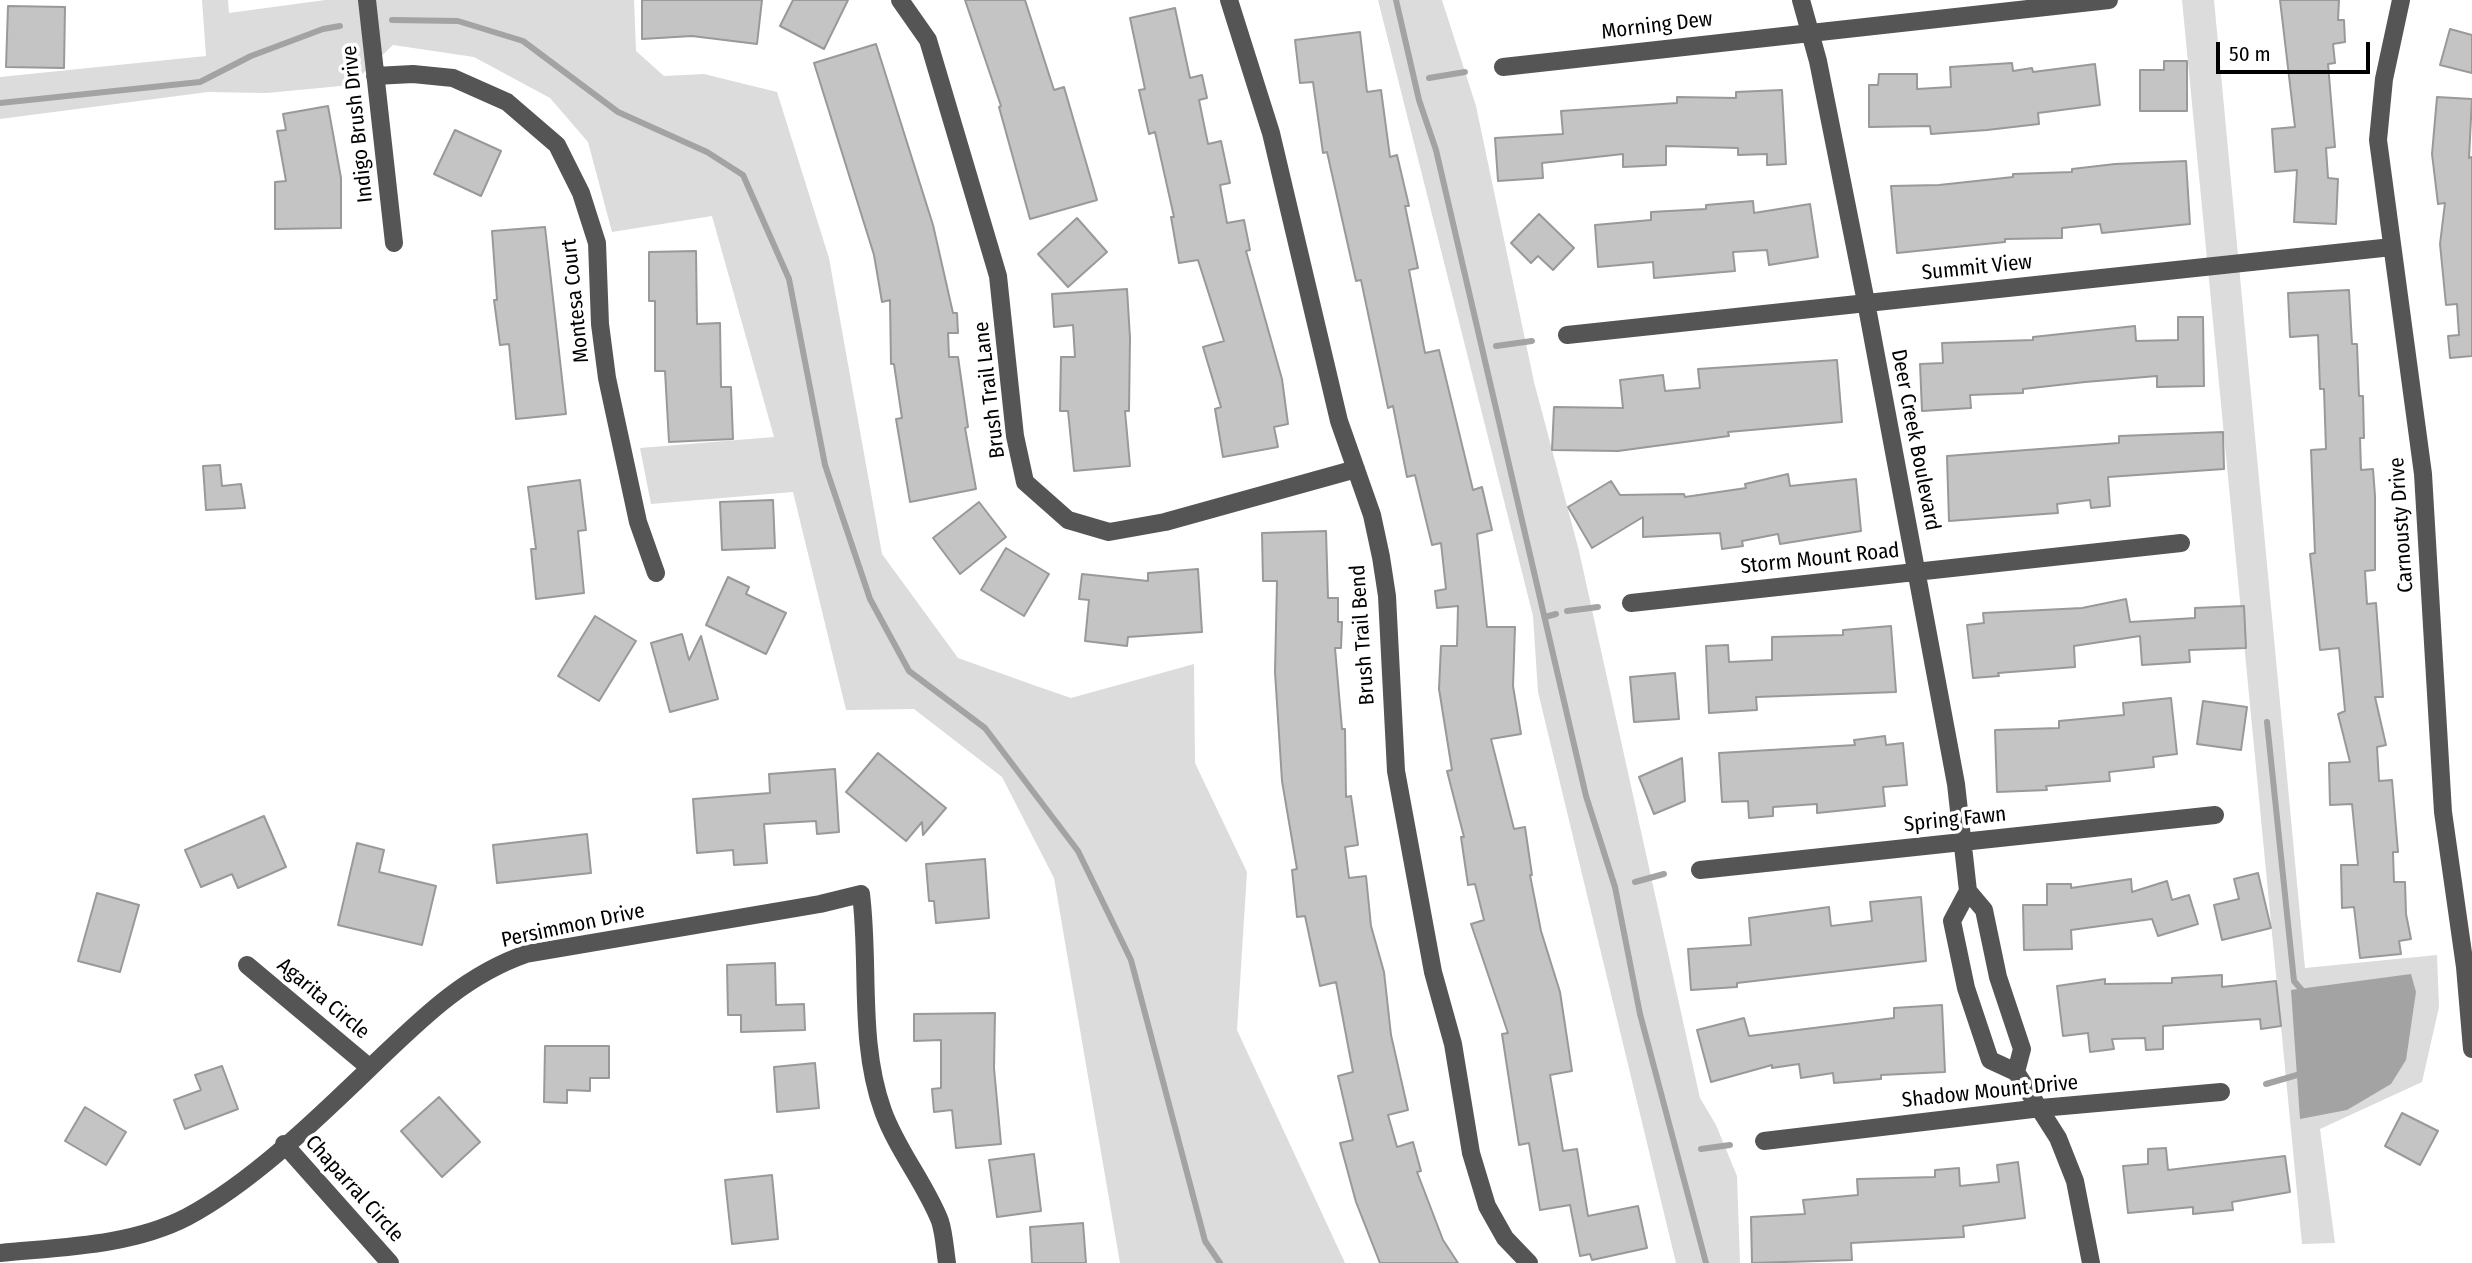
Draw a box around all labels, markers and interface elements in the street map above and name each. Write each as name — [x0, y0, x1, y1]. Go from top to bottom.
street label: Morning Dew — [1600, 7, 1714, 45]
scale bar — [2220, 28, 2374, 72]
text: 50 m — [2229, 41, 2271, 67]
street label: Indigo Brush Drive — [337, 44, 379, 204]
street label: Montesa Court — [557, 238, 595, 364]
street label: Summit View — [1921, 250, 2033, 286]
street label: Brush Trail Lane — [969, 320, 1011, 460]
street label: Deer Creek Boulevard — [1885, 347, 1945, 533]
street label: Carnousty Drive — [2385, 456, 2419, 594]
street label: Storm Mount Road — [1739, 538, 1901, 580]
street label: Brush Trail Bend — [1346, 564, 1380, 706]
street label: Spring Fawn — [1902, 802, 2008, 838]
street label: Persimmon Drive — [499, 899, 647, 953]
street label: Agarita Circle — [272, 953, 374, 1045]
street label: Shadow Mount Drive — [1901, 1070, 2079, 1114]
street label: Chaparral Circle — [299, 1130, 409, 1248]

